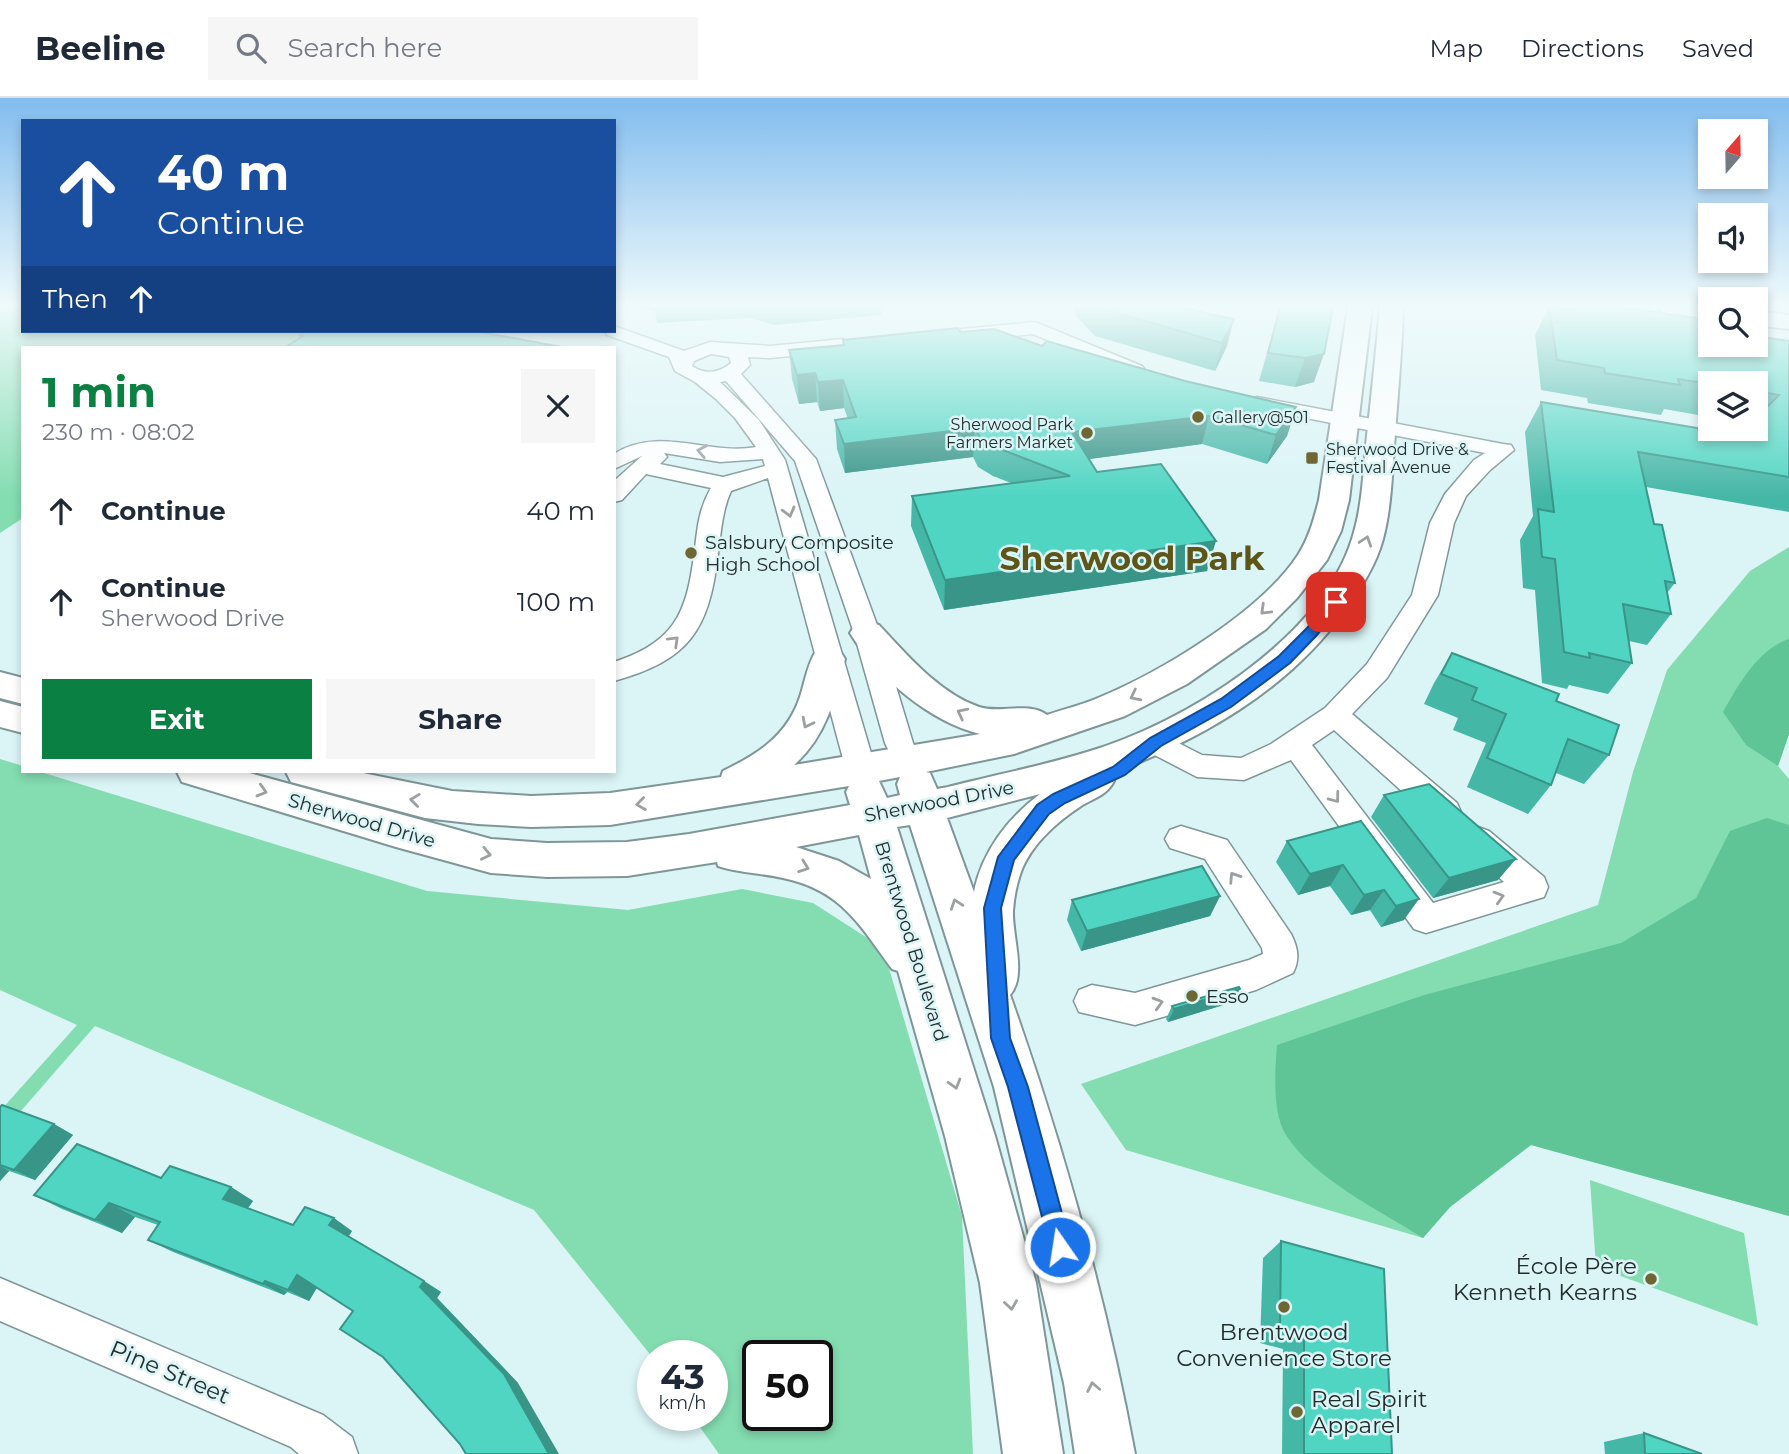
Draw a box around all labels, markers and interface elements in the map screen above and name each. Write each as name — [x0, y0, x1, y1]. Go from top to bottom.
search box — [208, 17, 698, 80]
text: Beeline — [35, 28, 166, 68]
icon: search — [232, 29, 270, 67]
text: Search here — [288, 32, 442, 64]
text: Map — [1430, 34, 1483, 63]
text: Directions — [1521, 34, 1644, 63]
text: Saved — [1682, 34, 1754, 63]
north arrow — [1698, 119, 1768, 189]
map controls — [1698, 119, 1768, 441]
text: 40 m — [157, 143, 289, 202]
icon: ahead — [42, 147, 133, 238]
text: Continue — [157, 203, 305, 242]
button: sound — [1698, 203, 1768, 273]
icon: ahead — [122, 280, 160, 318]
text: Then — [42, 283, 108, 315]
button: search — [1698, 287, 1768, 357]
text: 1 min — [42, 366, 156, 418]
button: close — [521, 369, 595, 443]
button: layers — [1698, 371, 1768, 441]
place label: Gallery@501 — [1212, 408, 1309, 427]
marker: Gallery@501 — [1190, 409, 1206, 425]
place label: Sherwood Park Farmers Market — [946, 415, 1073, 452]
text: 230 m · 08:02 — [42, 418, 195, 446]
marker: Sherwood Park Farmers Market — [1079, 425, 1095, 441]
place label: Sherwood Drive & Festival Avenue — [1326, 440, 1469, 477]
one-way arrow — [696, 444, 708, 459]
marker: Sherwood Drive & Festival Avenue — [1304, 450, 1320, 466]
icon: ahead — [42, 492, 80, 530]
text: Continue — [101, 495, 226, 527]
text: 40 m — [526, 495, 595, 527]
one-way arrow — [781, 506, 795, 518]
place label: Salsbury Composite High School — [705, 531, 894, 576]
one-way arrow — [1358, 535, 1372, 547]
district label: Sherwood Park — [999, 538, 1265, 578]
marker: Salsbury Composite High School — [683, 545, 699, 561]
text: Continue — [101, 572, 226, 604]
pin — [1306, 572, 1366, 632]
icon: ahead — [42, 583, 80, 621]
icon: arrive — [1317, 583, 1355, 621]
text: 100 m — [517, 586, 595, 618]
one-way arrow — [1261, 602, 1274, 615]
text: Sherwood Drive — [101, 604, 285, 632]
one-way arrow — [666, 636, 679, 649]
button: Exit — [42, 679, 312, 759]
button: Share — [326, 679, 595, 759]
one-way arrow — [1130, 687, 1142, 701]
one-way arrow — [956, 707, 969, 721]
one-way arrow — [801, 716, 815, 729]
street label: Sherwood Drive — [862, 776, 1016, 827]
one-way arrow — [256, 783, 268, 798]
street label: Sherwood Drive — [286, 789, 438, 852]
one-way arrow — [1326, 790, 1339, 803]
one-way arrow — [409, 792, 420, 807]
one-way arrow — [635, 797, 647, 812]
street label: Brentwood Boulevard — [870, 838, 953, 1044]
one-way arrow — [480, 846, 492, 861]
one-way arrow — [798, 859, 810, 873]
one-way arrow — [1230, 872, 1242, 885]
one-way arrow — [1493, 891, 1505, 906]
one-way arrow — [949, 898, 964, 910]
place label: Esso — [1206, 985, 1249, 1008]
marker: Esso — [1184, 988, 1200, 1004]
one-way arrow — [1152, 996, 1164, 1011]
one-way arrow — [947, 1078, 962, 1090]
position arrow — [1023, 1210, 1097, 1284]
place label: École Père Kenneth Kearns — [1453, 1252, 1637, 1306]
marker: École Père Kenneth Kearns — [1643, 1271, 1659, 1287]
one-way arrow — [1003, 1299, 1018, 1311]
marker: Brentwood Convenience Store — [1276, 1299, 1292, 1315]
place label: Brentwood Convenience Store — [1176, 1318, 1392, 1372]
street label: Pine Street — [106, 1334, 234, 1410]
speed limit sign: 50 — [742, 1340, 833, 1431]
text: 43 — [660, 1355, 705, 1398]
one-way arrow — [1087, 1381, 1102, 1393]
place label: Real Spirit Apparel — [1311, 1385, 1427, 1439]
text: km/h — [658, 1392, 707, 1414]
marker: Real Spirit Apparel — [1289, 1404, 1305, 1420]

